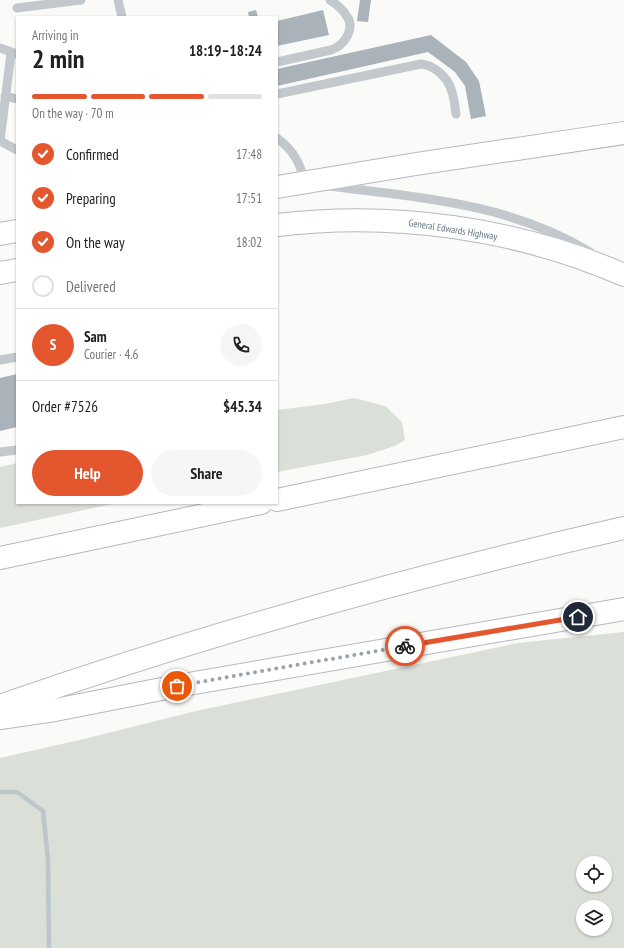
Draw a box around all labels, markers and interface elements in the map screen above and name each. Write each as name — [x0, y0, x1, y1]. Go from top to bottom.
text: Arriving in — [32, 27, 79, 44]
text: 18:19–18:24 — [189, 41, 262, 60]
text: 2 min — [32, 42, 85, 75]
text: On the way · 70 m — [32, 105, 114, 122]
icon: check — [32, 143, 54, 165]
text: Confirmed — [66, 145, 119, 164]
text: 17:48 — [236, 146, 262, 163]
icon: check — [32, 187, 54, 209]
text: Preparing — [66, 189, 116, 208]
text: 17:51 — [236, 190, 262, 207]
street label: General Edwards Highway — [408, 216, 499, 243]
icon: check — [32, 231, 54, 253]
text: On the way — [66, 233, 125, 252]
text: 18:02 — [236, 234, 262, 251]
text: Delivered — [66, 277, 116, 296]
button: phone — [220, 324, 262, 366]
text: Sam — [84, 327, 107, 346]
text: S — [50, 335, 56, 354]
text: Courier · 4.6 — [84, 346, 138, 363]
text: Order #7526 — [32, 397, 98, 416]
text: $45.34 — [223, 397, 262, 416]
button: Help — [32, 450, 143, 496]
button: Share — [151, 450, 262, 496]
pin — [561, 600, 595, 634]
icon: home — [567, 606, 589, 628]
courier — [385, 626, 425, 666]
icon: bike — [394, 635, 416, 657]
pin — [160, 669, 194, 703]
icon: bag — [166, 675, 188, 697]
map controls — [576, 856, 612, 936]
button: locate — [576, 856, 612, 892]
button: layers — [576, 900, 612, 936]

